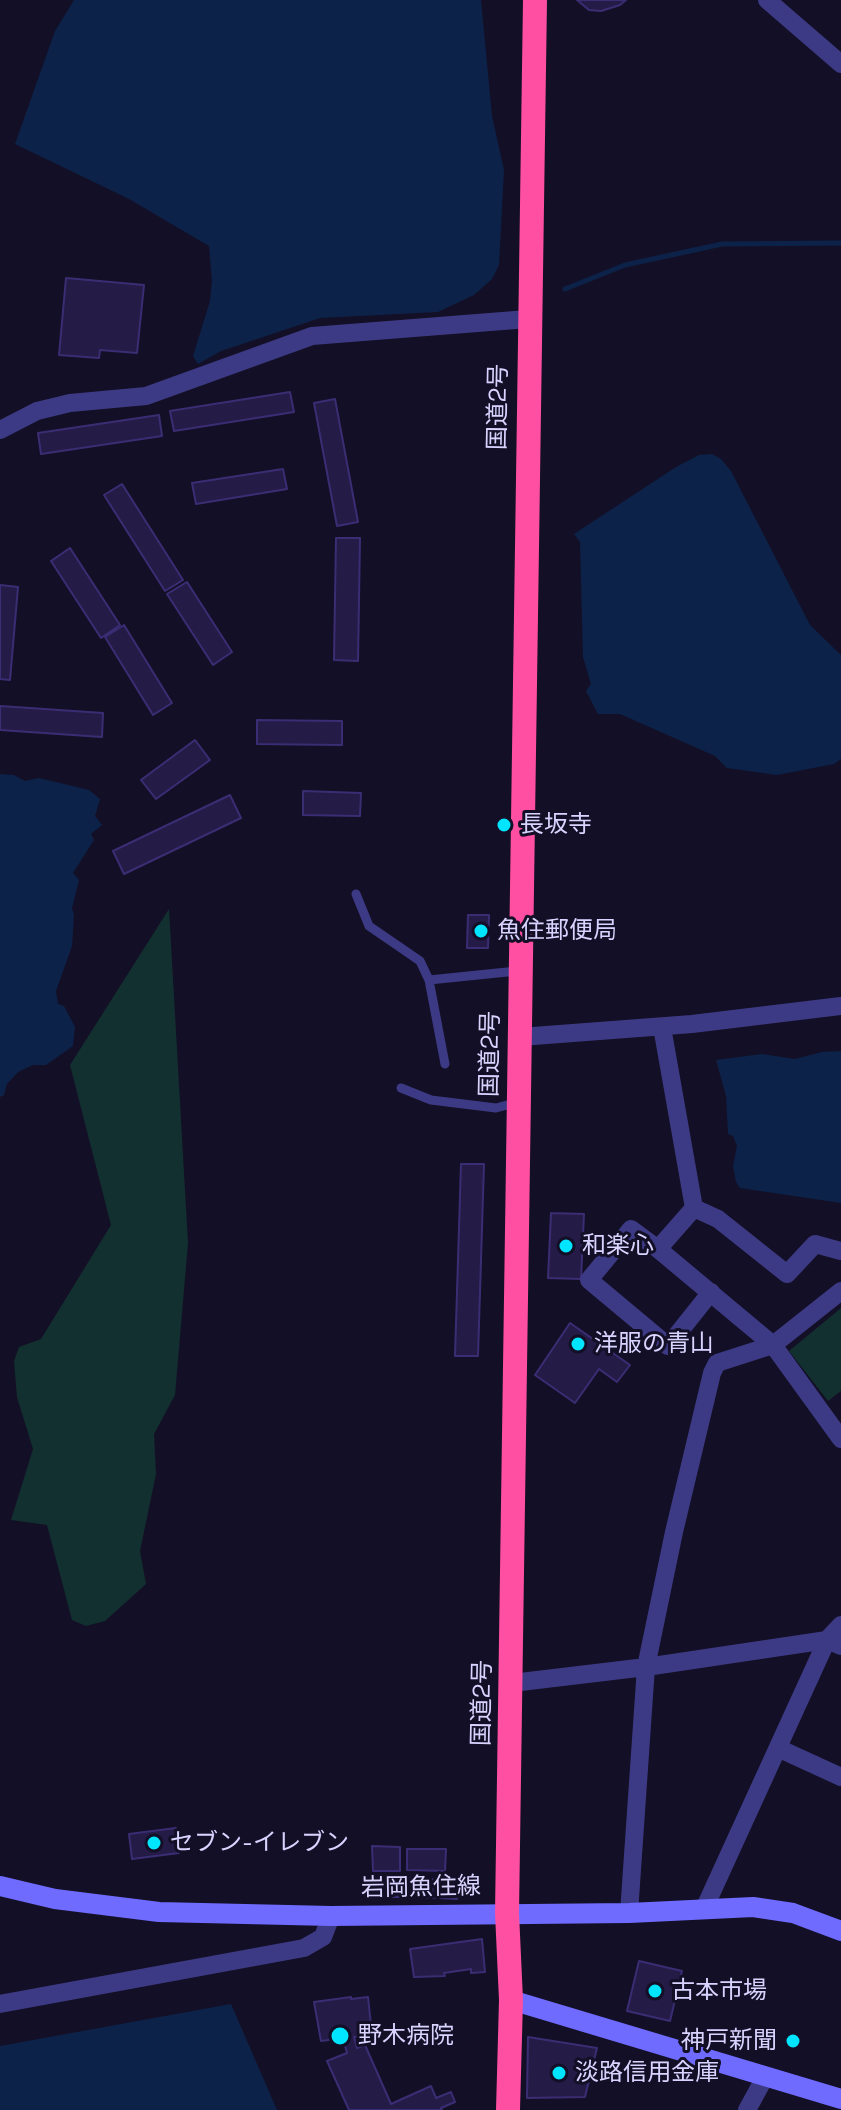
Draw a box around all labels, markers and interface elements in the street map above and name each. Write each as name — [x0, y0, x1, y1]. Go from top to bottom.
street label: 国道2号 — [484, 364, 514, 450]
place label: 長坂寺 — [520, 811, 592, 839]
marker: 長坂寺 — [495, 816, 513, 834]
place label: 魚住郵便局 — [497, 917, 617, 945]
marker: 魚住郵便局 — [472, 922, 490, 940]
street label: 国道2号 — [476, 1011, 506, 1097]
place label: 和楽心 — [582, 1232, 654, 1260]
marker: 和楽心 — [557, 1237, 575, 1255]
place label: 洋服の青山 — [594, 1330, 714, 1358]
marker: 洋服の青山 — [569, 1335, 587, 1353]
street label: 国道2号 — [468, 1660, 498, 1746]
place label: セブン-イレブン — [170, 1829, 349, 1857]
marker: セブン-イレブン — [145, 1834, 163, 1852]
street label: 岩岡魚住線 — [361, 1873, 481, 1903]
place label: 古本市場 — [671, 1977, 767, 2005]
marker: 古本市場 — [646, 1982, 664, 2000]
place label: 野木病院 — [358, 2022, 454, 2050]
marker: 野木病院 — [329, 2025, 351, 2047]
place label: 神戸新聞 — [681, 2027, 777, 2055]
marker: 神戸新聞 — [784, 2032, 802, 2050]
place label: 淡路信用金庫 — [575, 2059, 719, 2087]
marker: 淡路信用金庫 — [550, 2064, 568, 2082]

